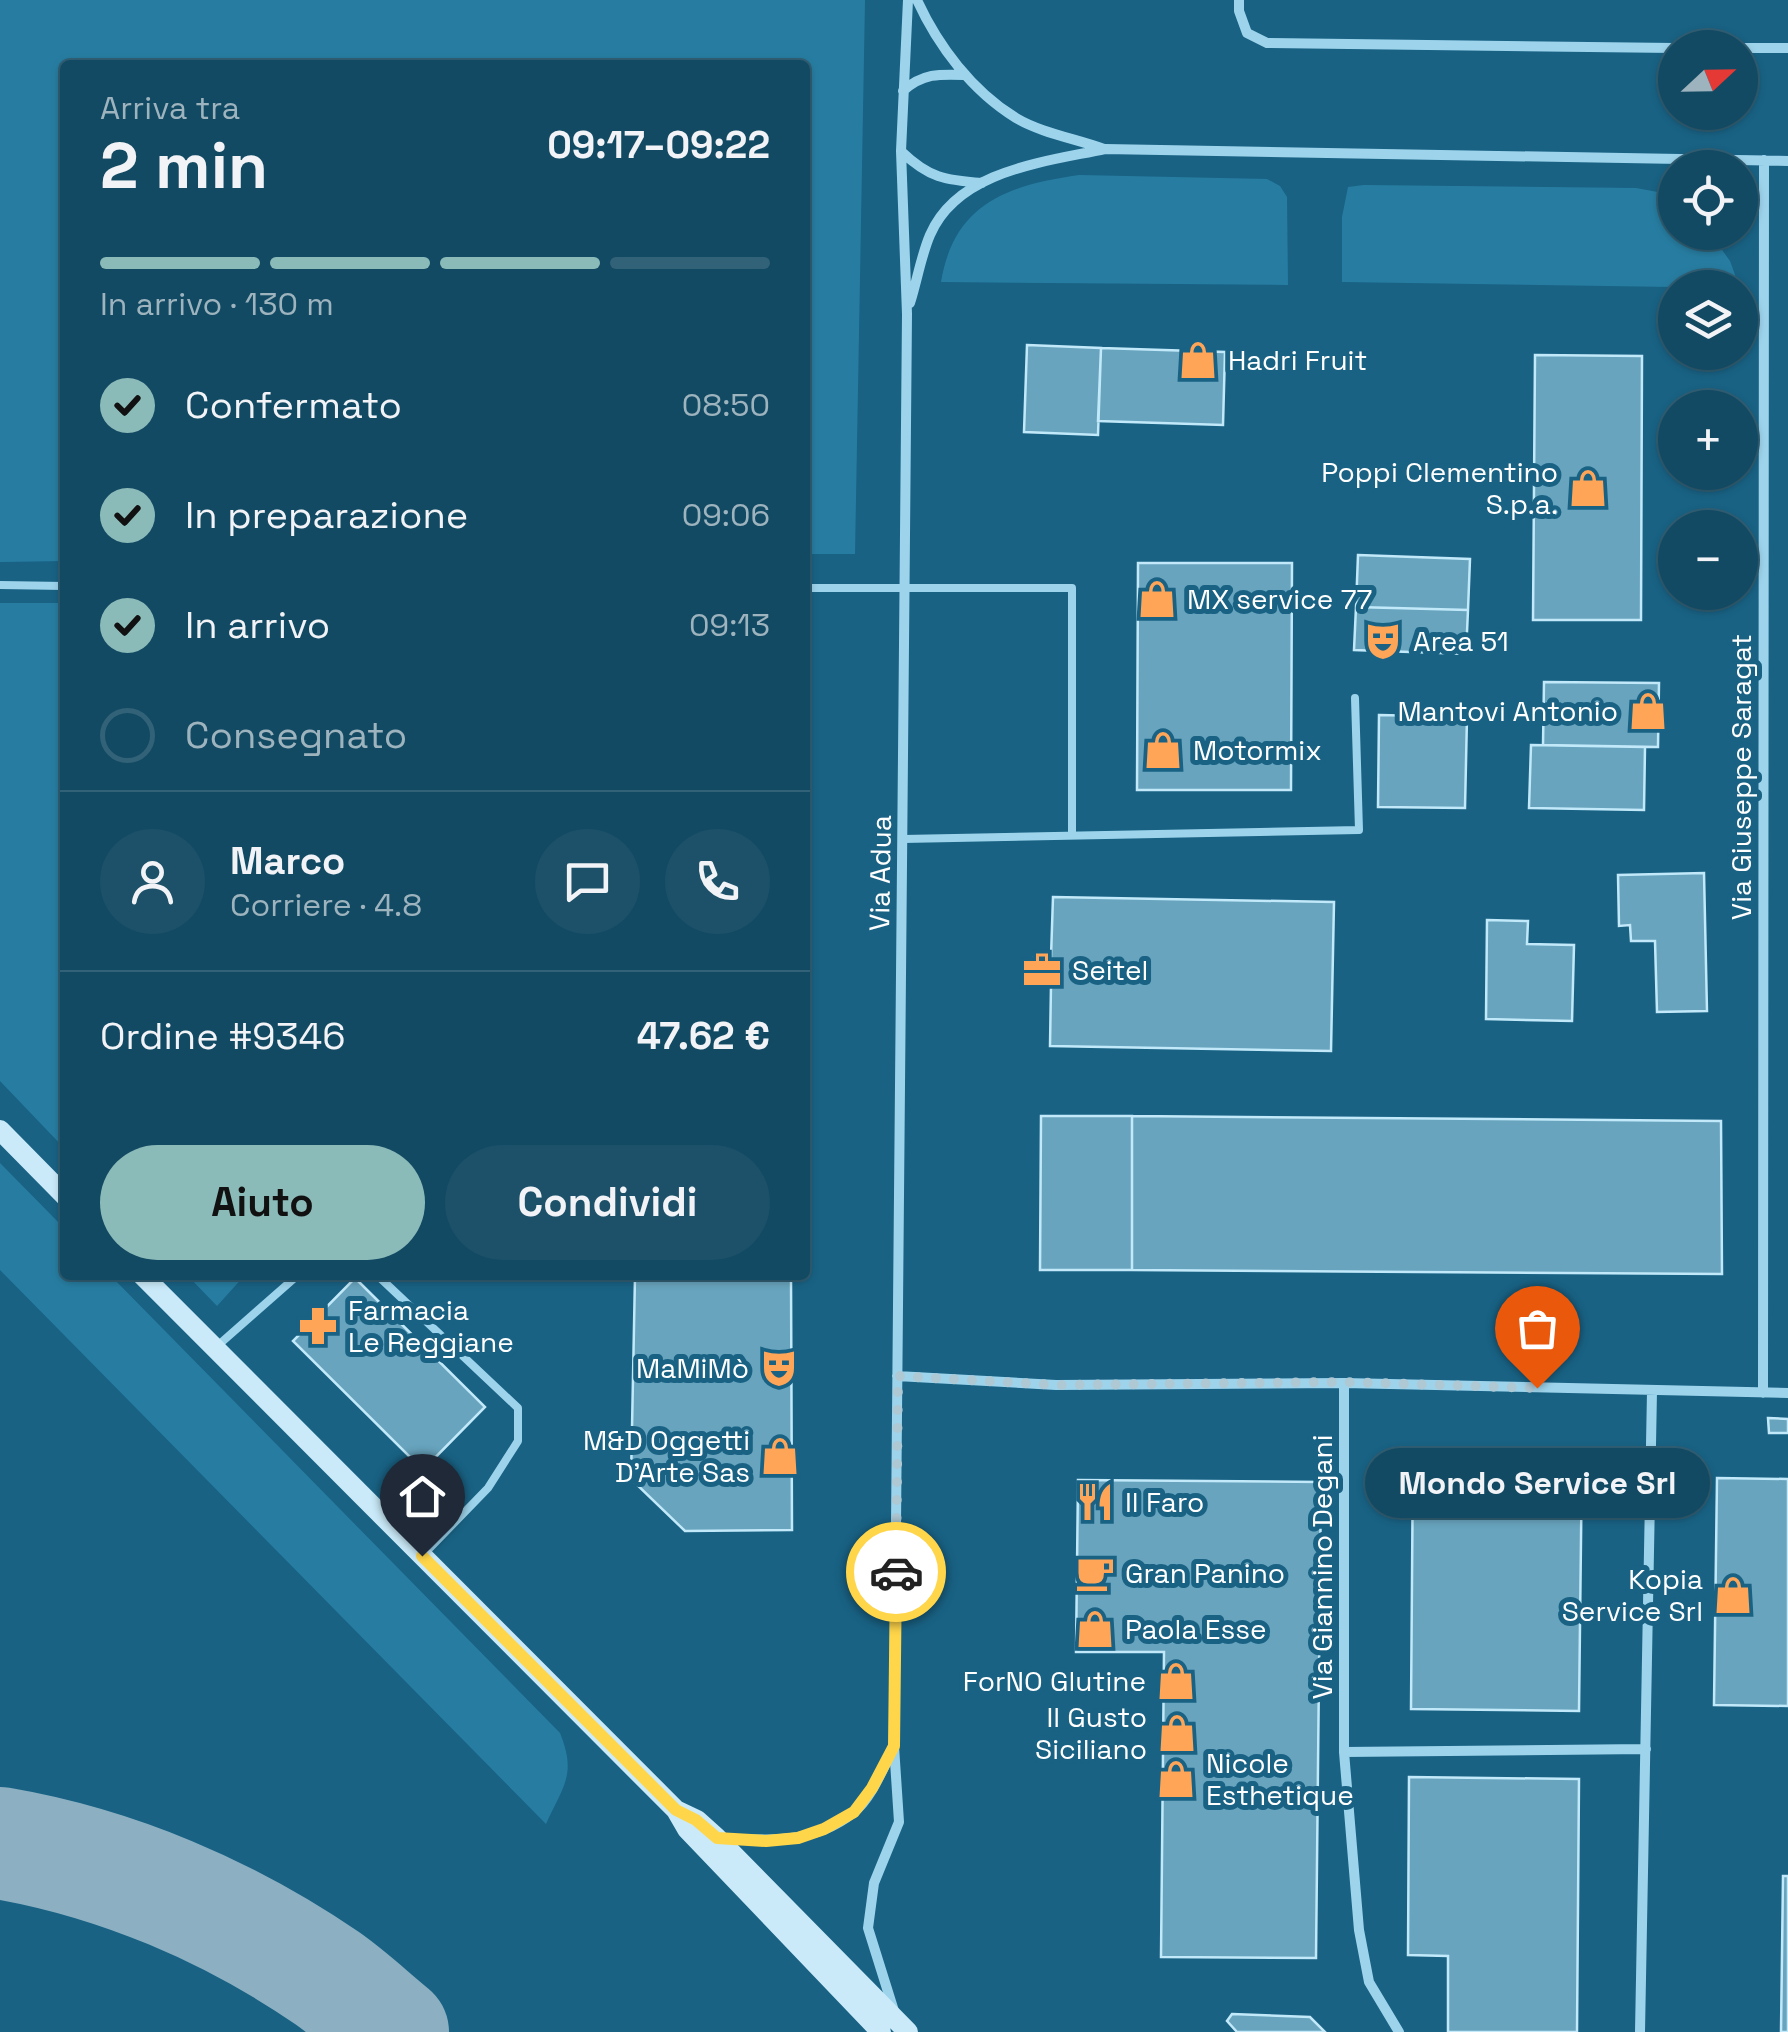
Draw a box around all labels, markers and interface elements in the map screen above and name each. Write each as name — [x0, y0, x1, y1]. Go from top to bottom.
north arrow — [1658, 30, 1758, 130]
map controls — [1658, 30, 1758, 610]
text: Arriva tra — [100, 88, 240, 128]
text: 09:17–09:22 — [547, 121, 770, 169]
text: 2 min — [100, 124, 268, 207]
button: locate — [1658, 150, 1758, 250]
button: layers — [1658, 270, 1758, 370]
text: In arrivo · 130 m — [100, 284, 334, 324]
shop icon: Hadri Fruit — [1177, 339, 1219, 381]
place label: Hadri Fruit — [1228, 342, 1367, 378]
icon: check — [100, 378, 155, 433]
text: Confermato — [185, 381, 402, 429]
text: 08:50 — [682, 385, 770, 425]
button: + — [1658, 390, 1758, 490]
place label: Poppi Clementino S.p.a. — [1321, 454, 1558, 522]
shop icon: Poppi Clementino S.p.a. — [1567, 467, 1609, 509]
icon: check — [100, 488, 155, 543]
text: In preparazione — [185, 491, 468, 539]
text: 09:06 — [682, 495, 770, 535]
button: − — [1658, 510, 1758, 610]
shop icon: MX service 77 — [1136, 578, 1178, 620]
place label: MX service 77 — [1187, 581, 1372, 617]
icon: check — [100, 598, 155, 653]
text: In arrivo — [185, 601, 330, 649]
text: 09:13 — [689, 605, 770, 645]
theatre icon: Area 51 — [1362, 620, 1404, 662]
place label: Area 51 — [1413, 623, 1509, 659]
street label: Via Giuseppe Saragat — [1723, 634, 1759, 920]
shop icon: Mantovi Antonio — [1627, 690, 1669, 732]
place label: Mantovi Antonio — [1398, 693, 1618, 729]
text: Consegnato — [185, 711, 407, 759]
shop icon: Motormix — [1142, 729, 1184, 771]
place label: Motormix — [1193, 732, 1322, 768]
street label: Via Adua — [861, 815, 899, 931]
button: person — [100, 829, 205, 934]
button: chat — [535, 829, 640, 934]
button: phone — [665, 829, 770, 934]
text: Marco — [230, 837, 345, 885]
text: Corriere · 4.8 — [230, 885, 422, 925]
office icon: Seitel — [1021, 949, 1063, 991]
place label: Seitel — [1072, 952, 1148, 988]
text: Ordine #9346 — [100, 1012, 345, 1060]
text: 47.62 € — [637, 1012, 770, 1060]
button: Aiuto — [100, 1145, 425, 1260]
button: Condividi — [445, 1145, 770, 1260]
pin — [1495, 1286, 1580, 1389]
place label: Farmacia Le Reggiane — [348, 1292, 514, 1360]
icon: bag — [1510, 1301, 1565, 1356]
pharmacy icon: Farmacia Le Reggiane — [297, 1305, 339, 1347]
theatre icon: MaMiMò — [758, 1347, 800, 1389]
place label: MaMiMò — [636, 1350, 749, 1386]
place label: M&D Oggetti D'Arte Sas — [583, 1422, 750, 1490]
street label: Via Giannino Degani — [1304, 1434, 1340, 1700]
shop icon: M&D Oggetti D'Arte Sas — [759, 1435, 801, 1477]
callout: Mondo Service Srl — [1364, 1448, 1710, 1518]
pin — [380, 1454, 465, 1557]
text: Mondo Service Srl — [1398, 1463, 1677, 1503]
icon: home — [395, 1469, 450, 1524]
restaurant icon: Il Faro — [1074, 1481, 1116, 1523]
place label: Il Faro — [1125, 1484, 1204, 1520]
courier — [846, 1522, 946, 1622]
icon: car — [869, 1545, 924, 1600]
cafe icon: Gran Panino — [1074, 1552, 1116, 1594]
place label: Gran Panino — [1125, 1555, 1285, 1591]
place label: Kopia Service Srl — [1562, 1561, 1703, 1629]
shop icon: Kopia Service Srl — [1712, 1574, 1754, 1616]
shop icon: Paola Esse — [1074, 1608, 1116, 1650]
place label: Paola Esse — [1125, 1611, 1267, 1647]
shop icon: ForNO Glutine — [1155, 1660, 1197, 1702]
place label: ForNO Glutine — [963, 1663, 1146, 1699]
place label: Il Gusto Siciliano — [1035, 1699, 1147, 1767]
shop icon: Il Gusto Siciliano — [1156, 1712, 1198, 1754]
place label: Nicole Esthetique — [1206, 1745, 1354, 1813]
shop icon: Nicole Esthetique — [1155, 1758, 1197, 1800]

